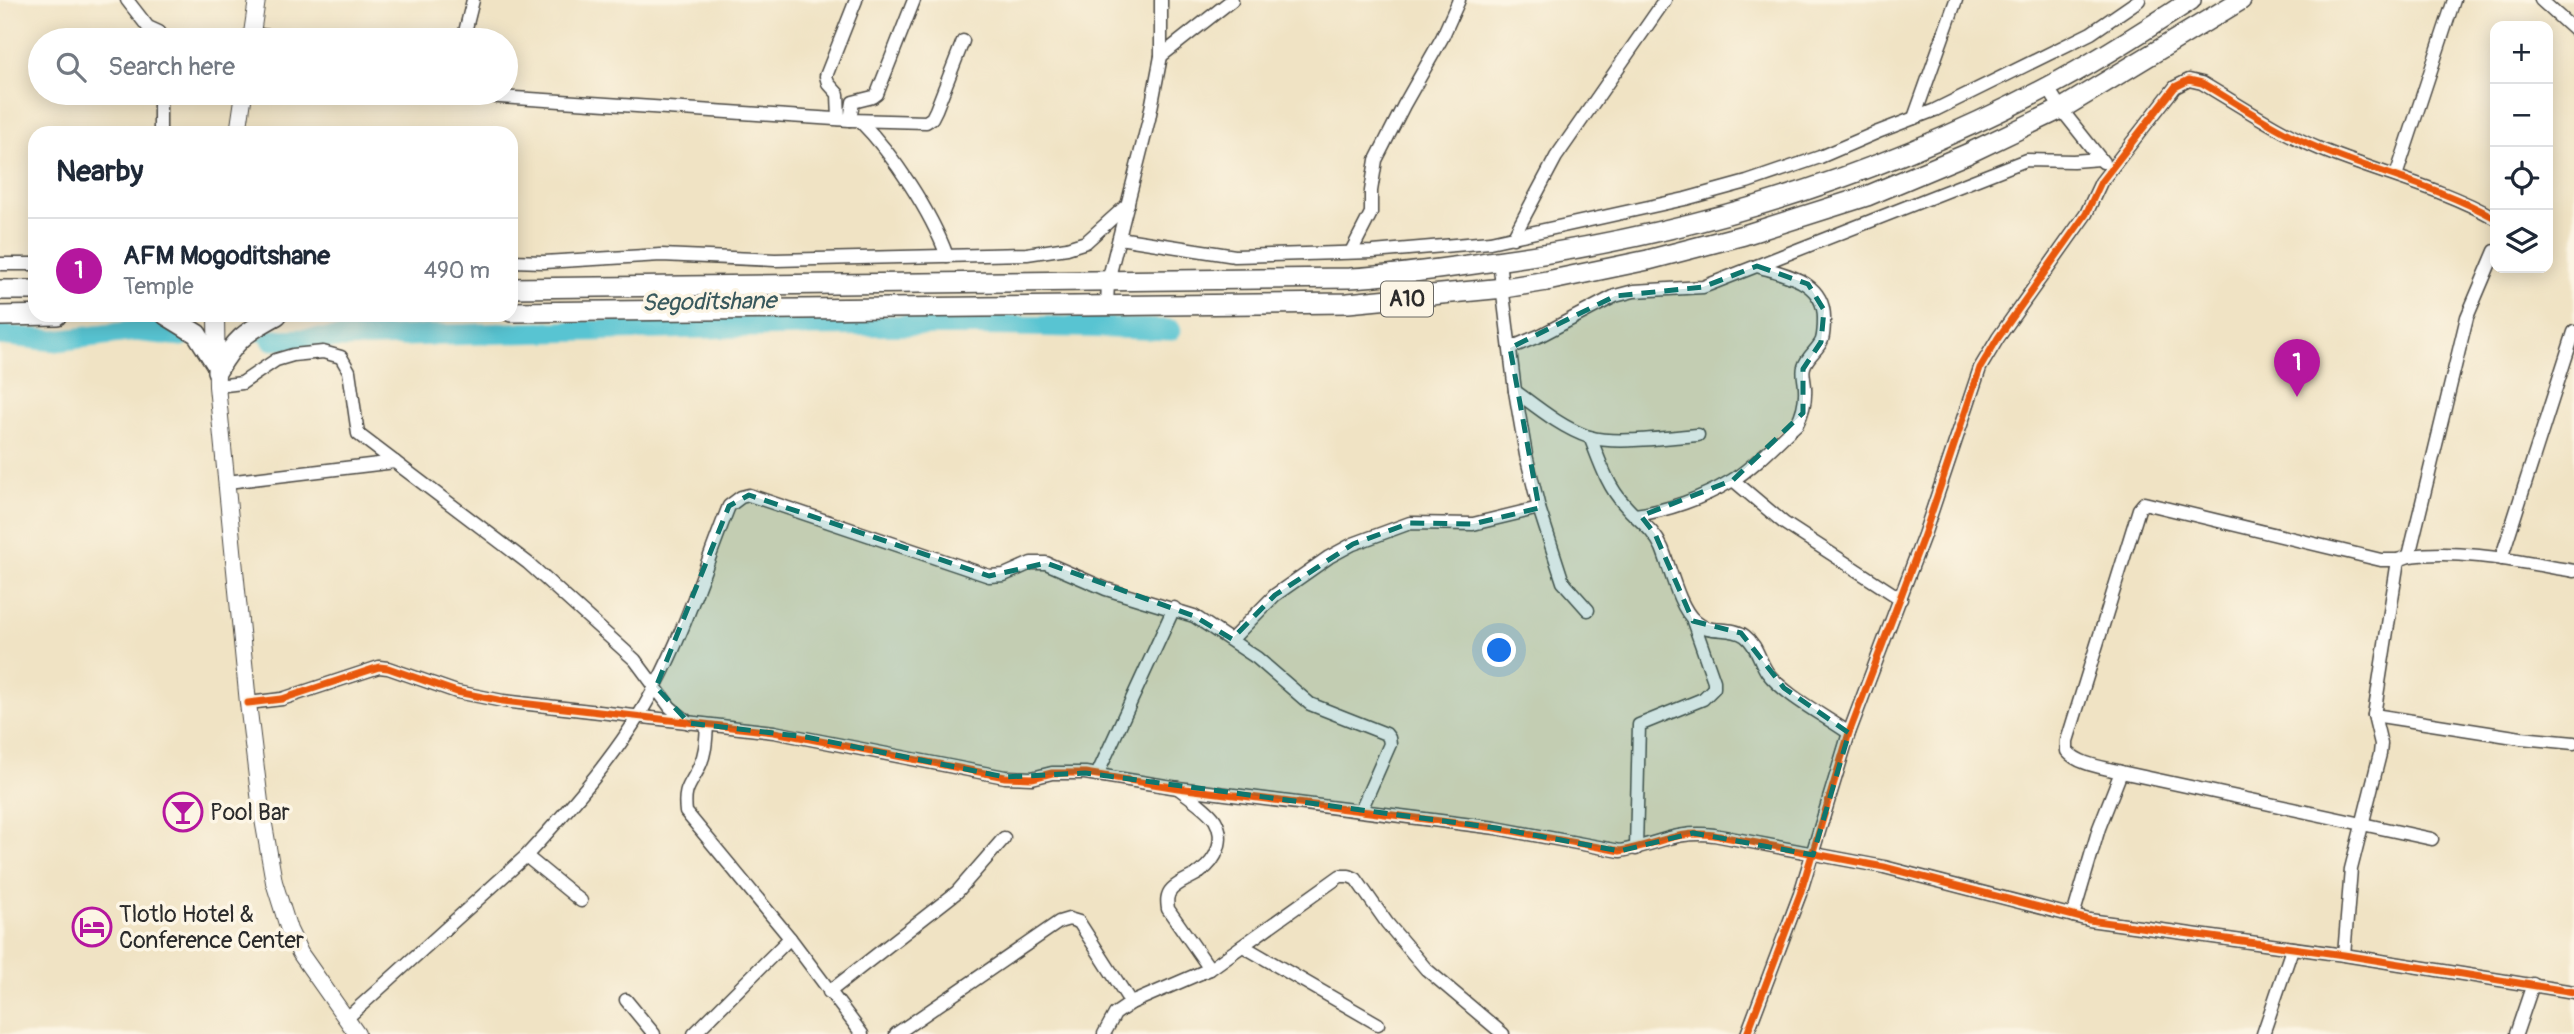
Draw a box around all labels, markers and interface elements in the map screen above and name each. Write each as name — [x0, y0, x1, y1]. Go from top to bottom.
map controls — [2490, 21, 2553, 273]
button: + — [2490, 21, 2553, 84]
search box — [28, 28, 518, 105]
icon: search — [52, 48, 90, 86]
text: Search here — [108, 51, 235, 83]
button: − — [2490, 84, 2553, 147]
button: locate — [2490, 147, 2553, 210]
text: Nearby — [56, 153, 143, 190]
button: layers — [2490, 210, 2553, 273]
text: AFM Mogoditshane — [123, 240, 330, 272]
text: 1 — [75, 256, 84, 285]
text: 490 m — [424, 256, 490, 285]
text: Temple — [123, 272, 194, 301]
road number: A10 — [1381, 282, 1433, 316]
water label: Segoditshane — [642, 286, 779, 318]
pin: 1 — [2274, 339, 2320, 397]
your location — [1482, 633, 1516, 667]
bar icon: Pool Bar — [162, 791, 204, 833]
place label: Pool Bar — [210, 798, 290, 827]
place label: Tlotlo Hotel & Conference Center — [119, 900, 304, 955]
hotel icon: Tlotlo Hotel & Conference Center — [71, 906, 113, 948]

